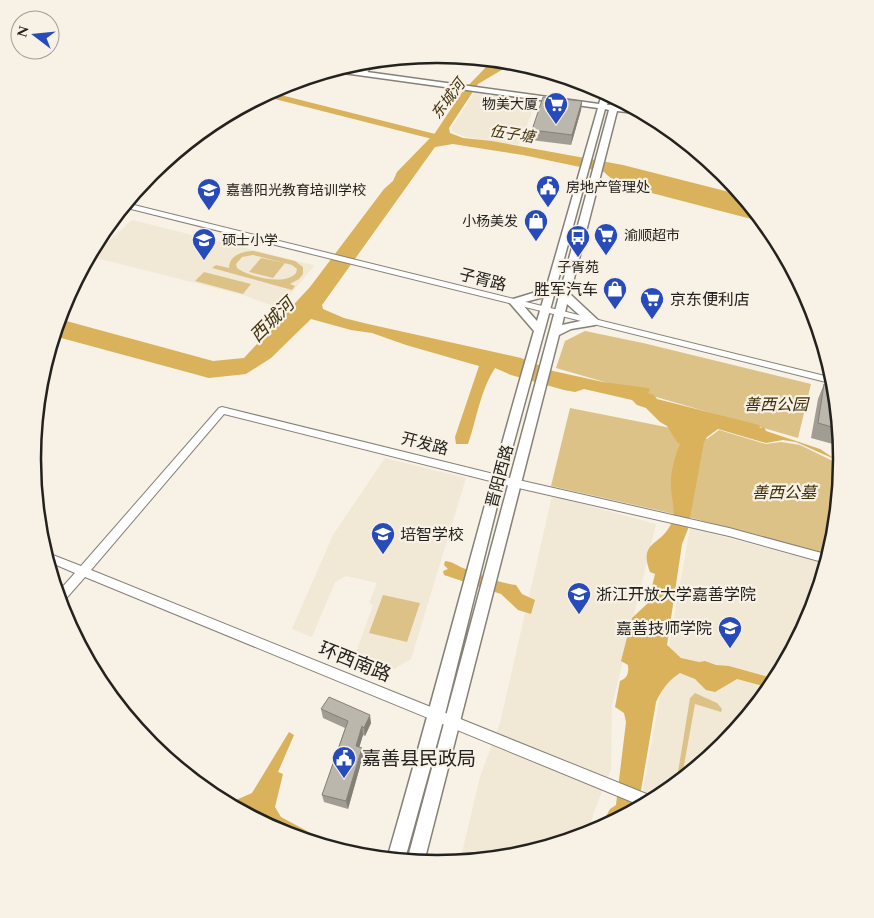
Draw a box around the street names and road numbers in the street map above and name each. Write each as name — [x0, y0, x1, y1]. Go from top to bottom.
street label: 子胥路 — [457, 263, 509, 297]
street label: 开发路 — [399, 427, 451, 461]
street label: 晋阳西路 — [480, 442, 520, 510]
street label: 环西南路 — [314, 635, 395, 690]

